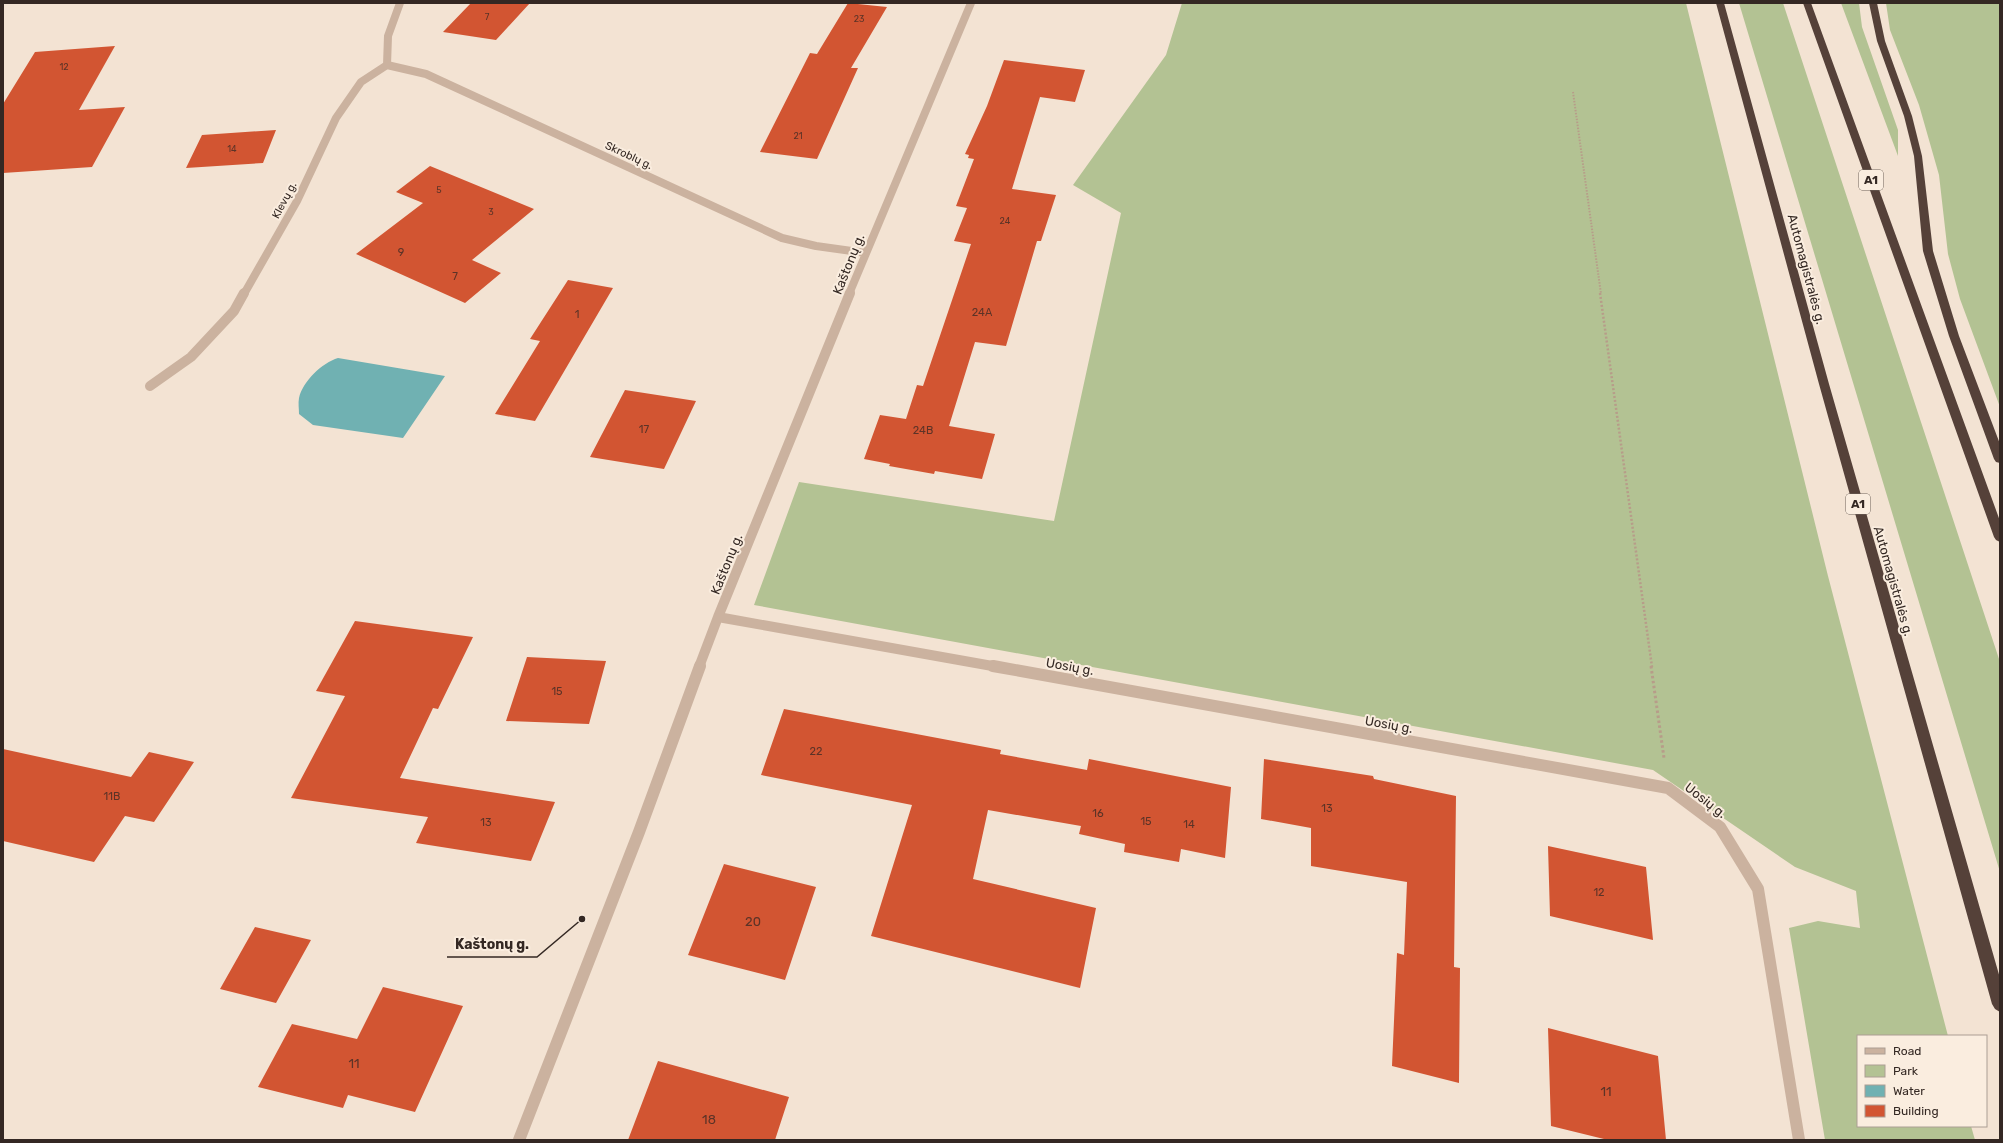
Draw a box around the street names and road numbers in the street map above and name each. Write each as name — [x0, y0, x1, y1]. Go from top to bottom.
street label: Skroblų g. — [603, 139, 655, 172]
road number: A1 — [1859, 170, 1883, 190]
street label: Klevų g. — [269, 179, 300, 221]
street label: Automagistralės g. — [1784, 212, 1828, 326]
street label: Kaštonų g. — [830, 232, 868, 297]
road number: A1 — [1846, 494, 1870, 514]
street label: Automagistralės g. — [1870, 524, 1916, 638]
street label: Kaštonų g. — [708, 532, 746, 597]
street label: Uosių g. — [1045, 655, 1095, 679]
street label: Uosių g. — [1364, 713, 1414, 737]
street label: Uosių g. — [1681, 780, 1729, 822]

